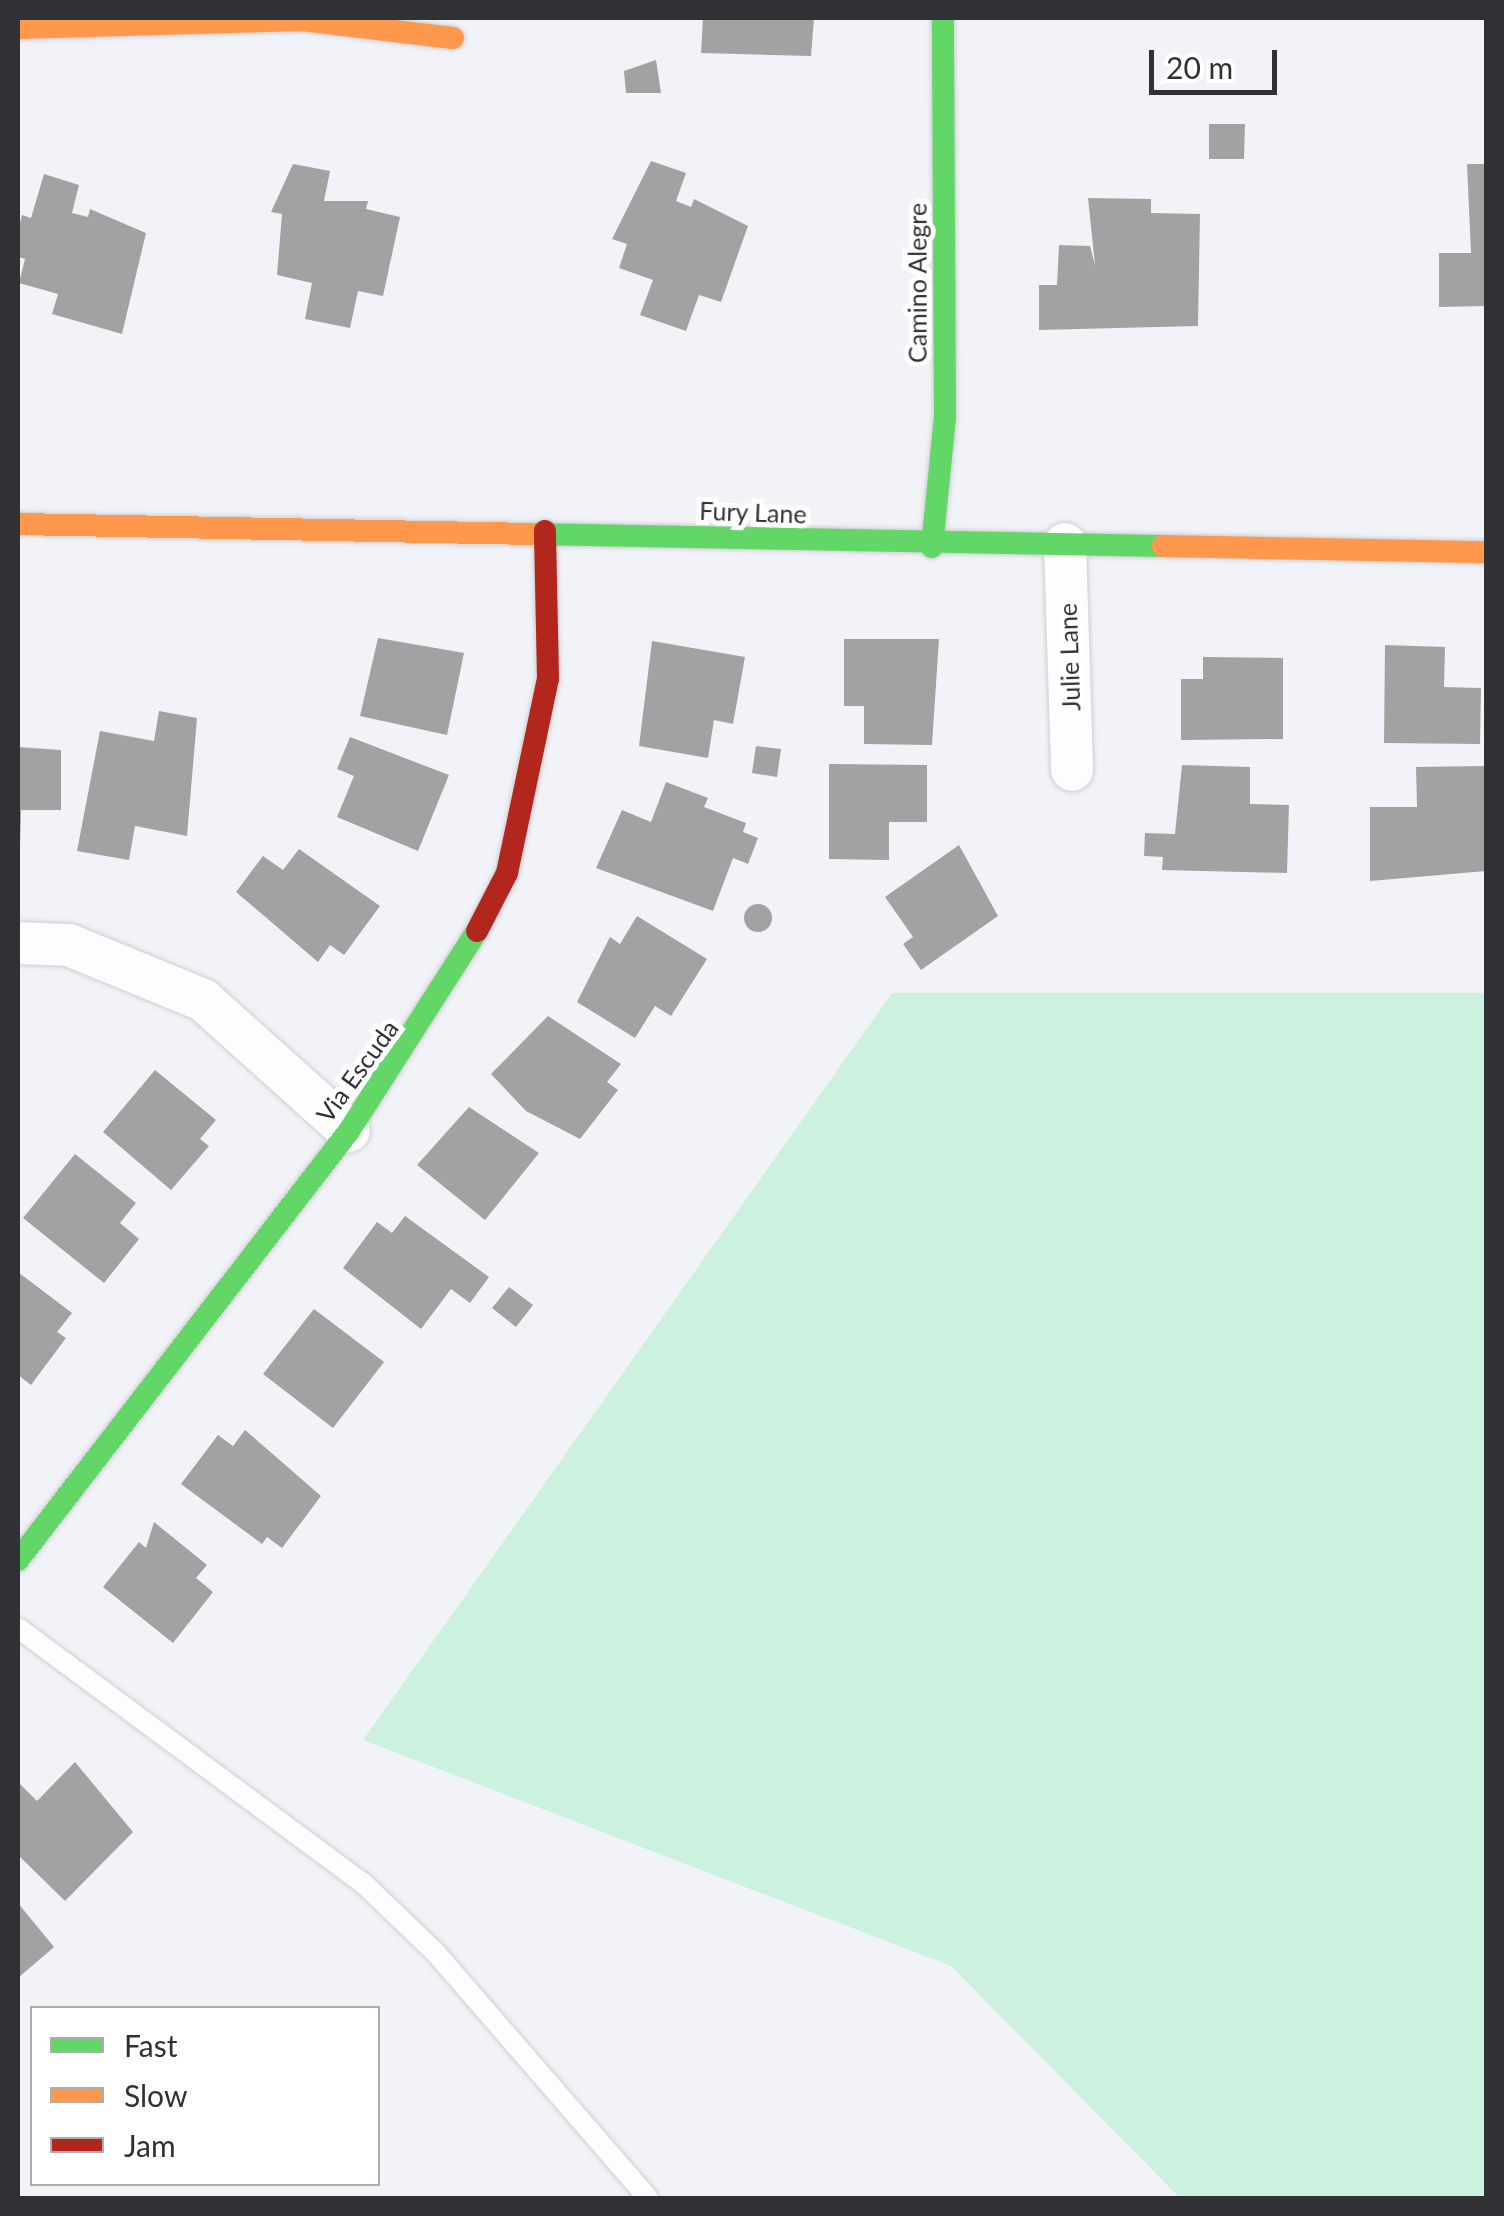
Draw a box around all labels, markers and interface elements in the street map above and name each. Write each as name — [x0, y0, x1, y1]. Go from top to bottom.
scale bar — [1154, 30, 1282, 92]
text: 20 m — [1166, 49, 1233, 85]
street label: Camino Alegre — [902, 203, 932, 363]
street label: Fury Lane — [699, 495, 807, 529]
street label: Julie Lane — [1052, 602, 1086, 712]
street label: Via Escuda — [310, 1014, 404, 1128]
legend — [30, 2006, 380, 2186]
text: Fast — [124, 2027, 178, 2063]
text: Slow — [124, 2077, 187, 2113]
text: Jam — [124, 2127, 176, 2163]

